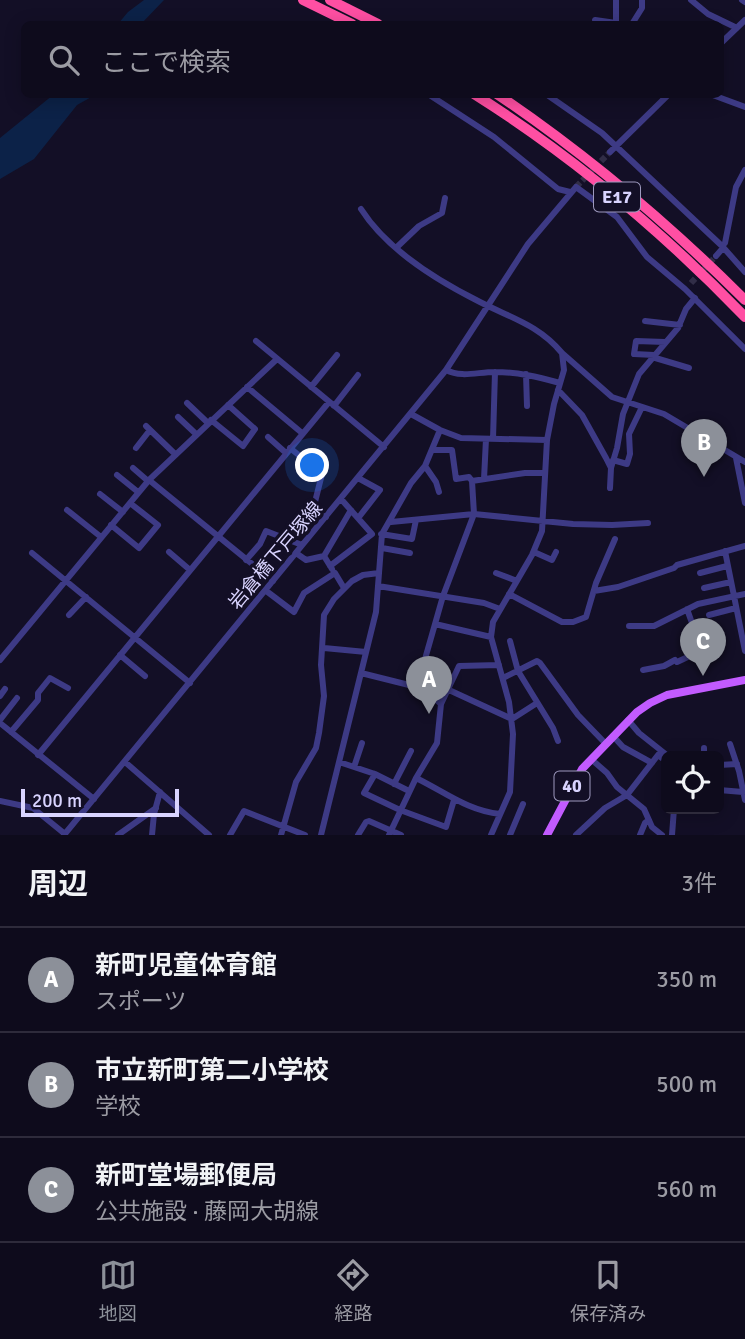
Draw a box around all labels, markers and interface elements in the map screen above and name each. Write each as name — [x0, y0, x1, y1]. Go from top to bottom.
search box — [21, 21, 724, 98]
icon: search — [45, 41, 83, 79]
text: ここで検索 — [101, 47, 231, 79]
road number: E17 — [594, 182, 640, 212]
pin: B — [681, 419, 727, 477]
your location — [295, 448, 329, 482]
street label: 岩倉橋下戸塚線 — [224, 497, 328, 614]
pin: C — [680, 618, 726, 676]
pin: A — [406, 656, 452, 714]
map controls — [661, 751, 724, 814]
button: locate — [661, 751, 724, 814]
road number: 40 — [554, 772, 590, 800]
scale bar — [21, 786, 178, 818]
text: 200 m — [32, 789, 82, 813]
text: 周辺 — [28, 866, 88, 903]
text: 3件 — [682, 869, 717, 898]
text: 新町児童体育館 — [95, 950, 277, 982]
text: A — [44, 965, 58, 994]
text: 350 m — [656, 965, 717, 994]
text: スポーツ — [95, 987, 187, 1016]
text: 市立新町第二小学校 — [95, 1055, 329, 1087]
text: B — [44, 1070, 58, 1099]
text: 500 m — [656, 1070, 717, 1099]
text: 学校 — [95, 1092, 141, 1121]
text: 新町堂場郵便局 — [95, 1160, 277, 1192]
text: C — [44, 1175, 58, 1204]
text: 560 m — [656, 1175, 717, 1204]
text: 公共施設 · 藤岡大胡線 — [95, 1197, 319, 1226]
tab: 地図 — [99, 1256, 137, 1326]
tab: 経路 — [334, 1256, 372, 1326]
tab: 保存済み — [570, 1256, 646, 1326]

